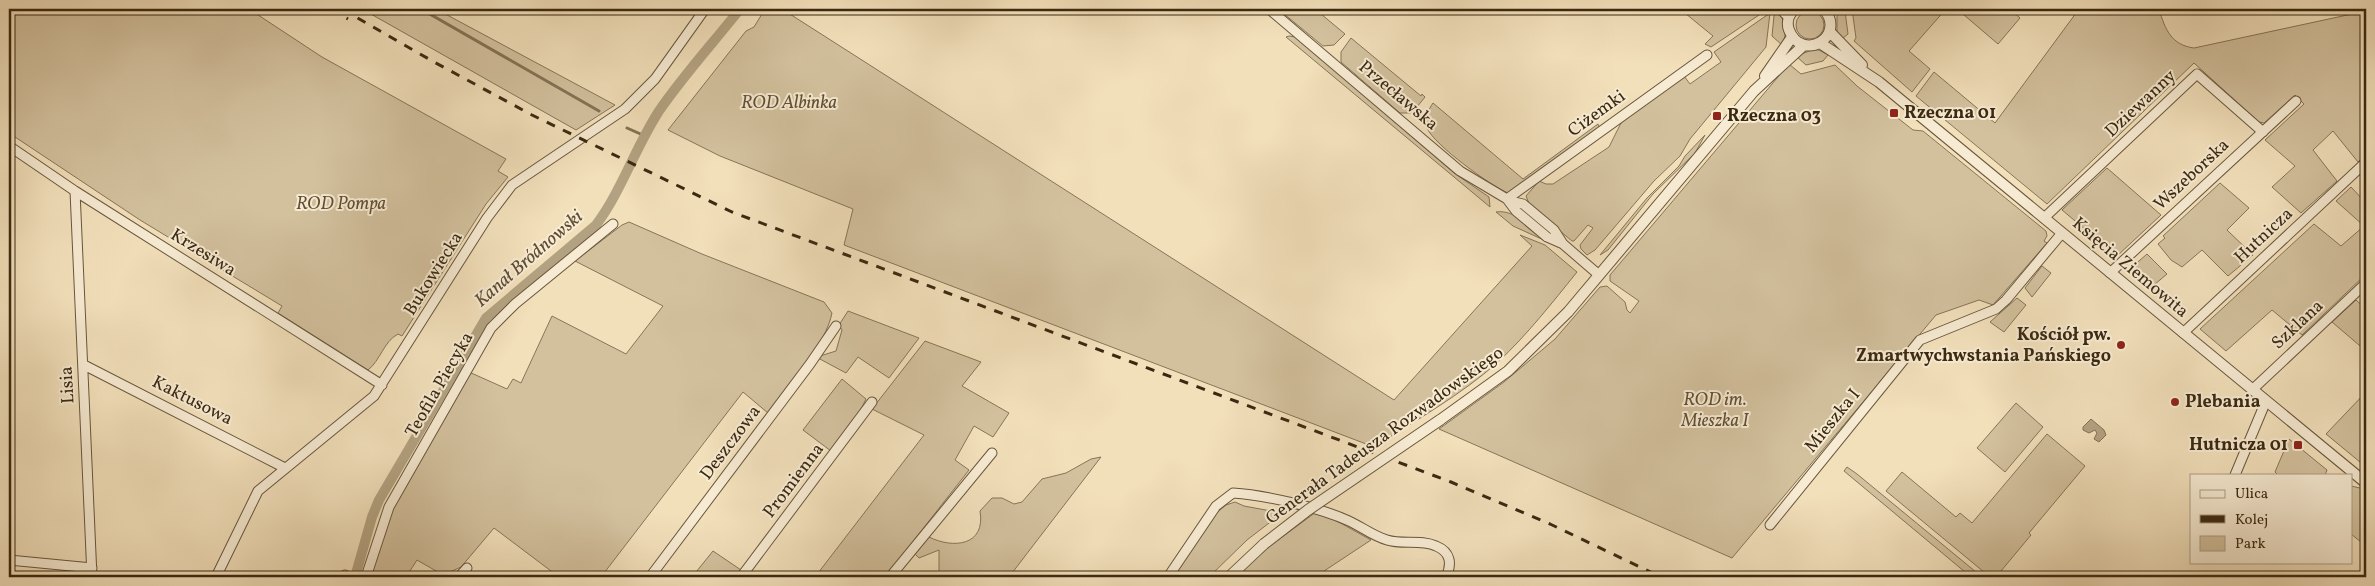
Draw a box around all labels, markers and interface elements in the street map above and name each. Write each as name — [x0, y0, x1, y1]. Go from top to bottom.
street label: Przecławska — [1353, 55, 1443, 137]
street label: Dziewanny — [2100, 64, 2182, 144]
street label: Ciżemki — [1563, 85, 1631, 143]
park label: ROD Albinka — [741, 91, 837, 116]
place label: Rzeczna 01 — [1904, 101, 1996, 126]
place label: Rzeczna 03 — [1727, 104, 1821, 129]
marker: Rzeczna 01 — [1888, 107, 1900, 119]
marker: Rzeczna 03 — [1711, 110, 1723, 122]
street label: Wszeborska — [2149, 133, 2235, 217]
park label: ROD Pompa — [296, 192, 386, 217]
street label: Hutnicza — [2229, 202, 2299, 270]
water label: Kanał Bródnowski — [469, 204, 589, 313]
street label: Księcia Ziemowita — [2066, 212, 2194, 324]
street label: Krzesiwa — [165, 223, 241, 283]
street label: Bukowiecka — [398, 227, 470, 321]
street label: Szklana — [2267, 294, 2330, 356]
place label: Kościół pw. Zmartwychwstania Pańskiego — [1856, 323, 2111, 369]
street label: Teofila Piecyka — [400, 328, 480, 442]
marker: Kościół pw. Zmartwychwstania Pańskiego — [2115, 339, 2127, 351]
street label: Generała Tadeusza Rozwadowskiego — [1261, 341, 1509, 531]
street label: Lisia — [55, 366, 81, 404]
street label: Kaktusowa — [147, 370, 237, 432]
street label: Mieszka I — [1799, 384, 1867, 458]
park label: ROD im. Mieszka I — [1680, 388, 1749, 434]
place label: Plebania — [2185, 390, 2261, 415]
marker: Plebania — [2169, 396, 2181, 408]
street label: Deszczowa — [695, 400, 767, 486]
place label: Hutnicza 01 — [2189, 433, 2288, 458]
street label: Promienna — [758, 438, 830, 524]
marker: Hutnicza 01 — [2292, 439, 2304, 451]
legend — [2190, 474, 2352, 564]
text: Ulica — [2235, 484, 2268, 505]
text: Kolej — [2235, 510, 2268, 531]
text: Park — [2235, 534, 2266, 555]

